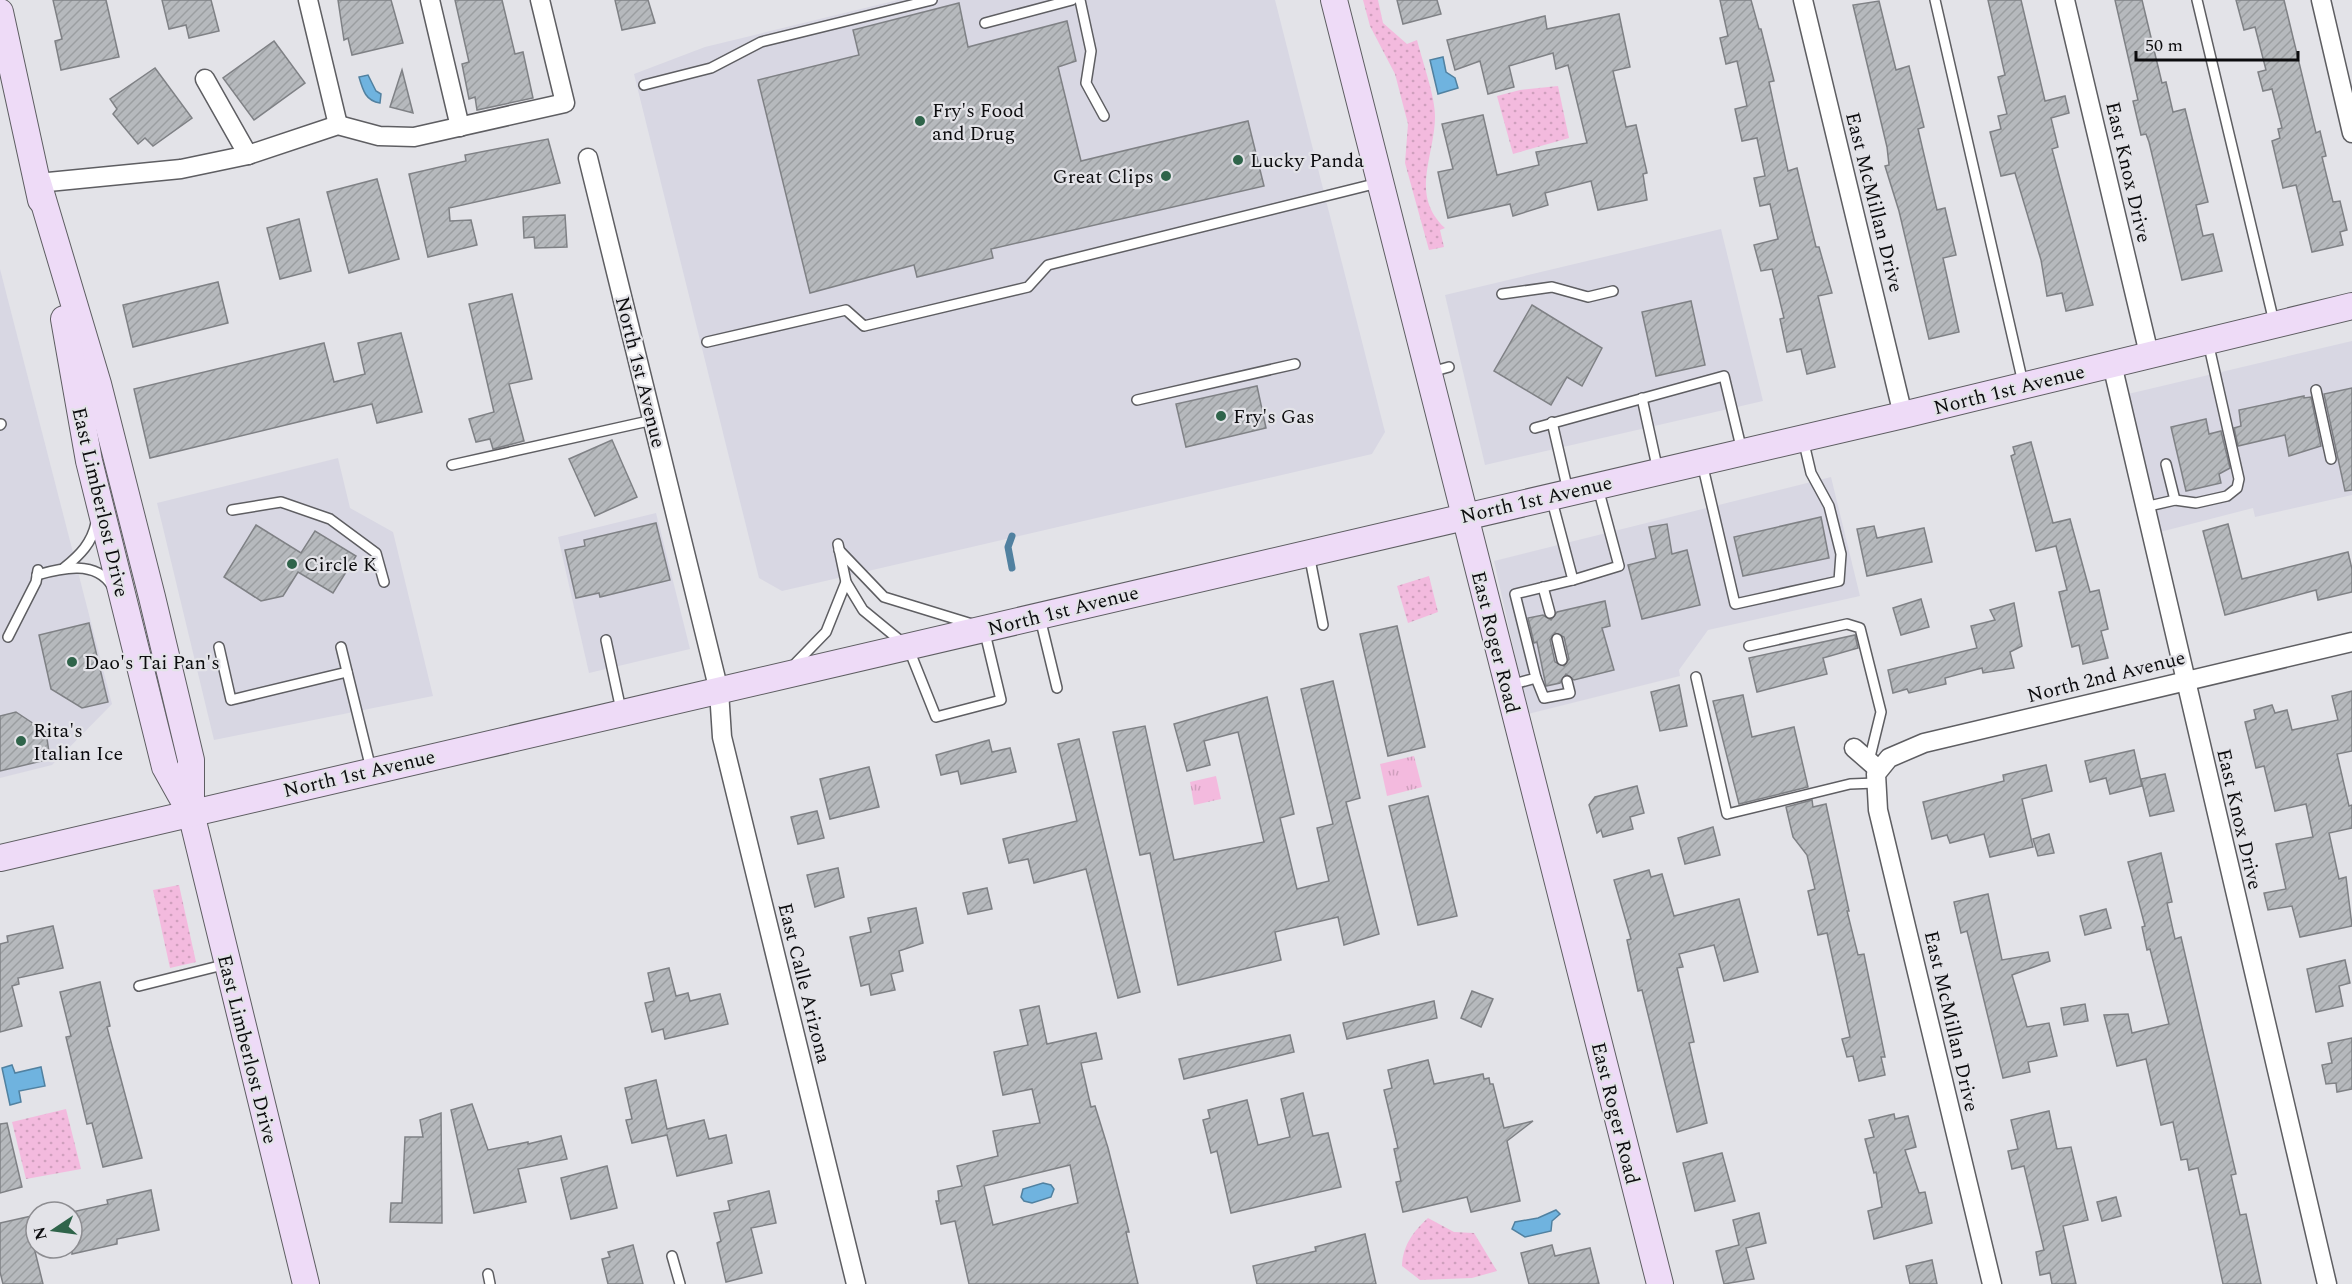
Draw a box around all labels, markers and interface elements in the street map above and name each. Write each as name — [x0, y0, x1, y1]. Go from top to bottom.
scale bar — [2136, 24, 2298, 62]
text: 50 m — [2145, 32, 2183, 59]
place label: Fry's Food and Drug — [932, 96, 1025, 149]
street label: East Knox Drive — [2097, 99, 2159, 246]
street label: East McMillan Drive — [1837, 109, 1911, 295]
marker: Fry's Food and Drug — [913, 114, 927, 128]
place label: Lucky Panda — [1250, 146, 1364, 176]
marker: Lucky Panda — [1231, 153, 1245, 167]
place label: Great Clips — [1052, 162, 1154, 192]
marker: Great Clips — [1159, 169, 1173, 183]
street label: North 1st Avenue — [607, 293, 673, 451]
street label: North 1st Avenue — [1930, 357, 2088, 423]
place label: Fry's Gas — [1233, 402, 1315, 432]
street label: East Limberlost Drive — [64, 404, 137, 600]
marker: Fry's Gas — [1214, 409, 1228, 423]
street label: North 1st Avenue — [1457, 468, 1615, 532]
place label: Circle K — [304, 550, 378, 580]
marker: Circle K — [285, 557, 299, 571]
street label: East Roger Road — [1463, 568, 1527, 717]
street label: North 1st Avenue — [984, 578, 1142, 644]
street label: North 2nd Avenue — [2024, 643, 2189, 711]
place label: Dao's Tai Pan's — [84, 648, 220, 678]
marker: Dao's Tai Pan's — [65, 655, 79, 669]
place label: Rita's Italian Ice — [33, 716, 123, 769]
marker: Rita's Italian Ice — [14, 734, 28, 748]
street label: North 1st Avenue — [280, 742, 438, 806]
street label: East Knox Drive — [2208, 746, 2270, 893]
street label: East Calle Arizona — [770, 900, 839, 1067]
street label: East McMillan Drive — [1916, 928, 1986, 1115]
street label: East Limberlost Drive — [209, 951, 285, 1147]
street label: East Roger Road — [1583, 1039, 1647, 1188]
north arrow — [24, 1200, 84, 1260]
text: N — [27, 1224, 54, 1242]

